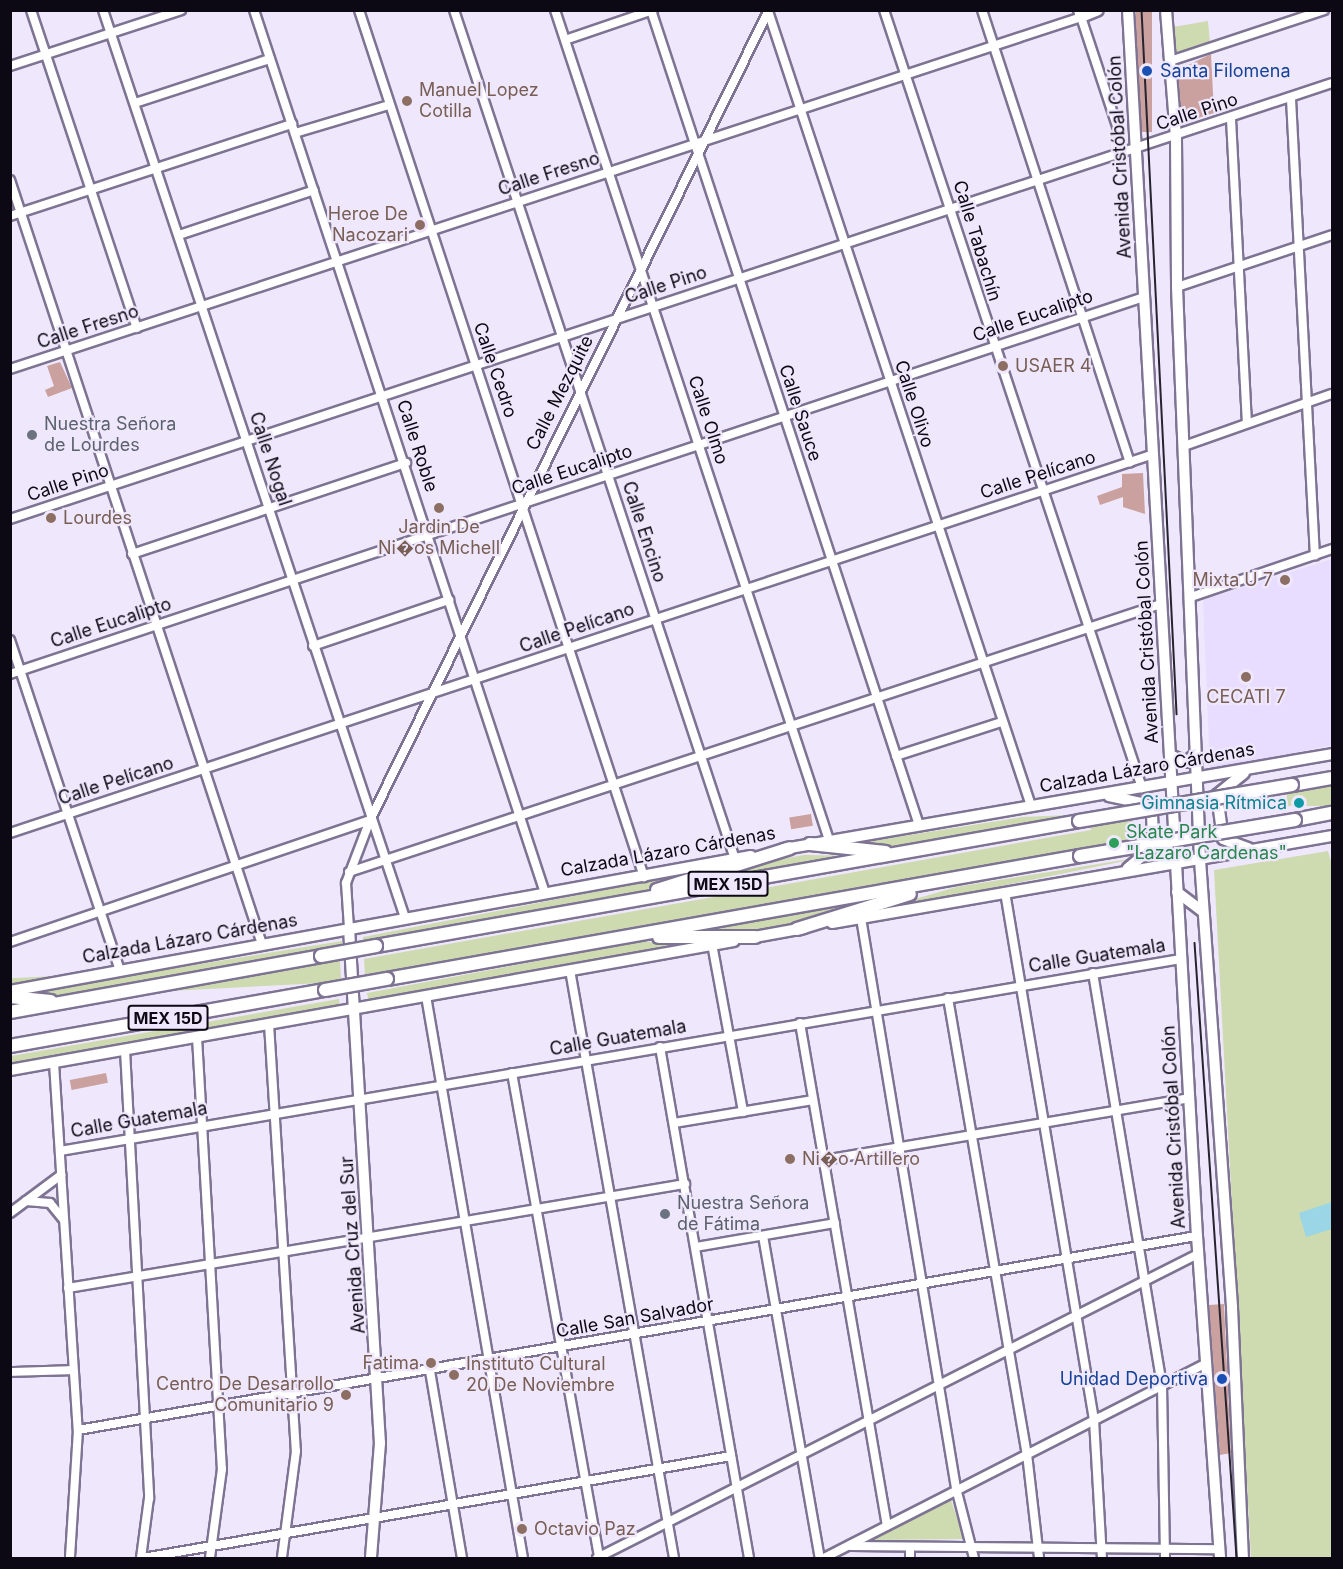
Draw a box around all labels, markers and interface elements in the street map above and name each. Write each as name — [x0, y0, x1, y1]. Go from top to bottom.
street label: Avenida Cristóbal Colón — [1104, 55, 1136, 259]
place label: Santa Filomena — [1160, 60, 1291, 82]
marker: Santa Filomena — [1138, 62, 1156, 80]
place label: Manuel Lopez Cotilla — [419, 80, 539, 122]
street label: Calle Pino — [1153, 89, 1241, 135]
marker: Manuel Lopez Cotilla — [400, 94, 414, 108]
street label: Calle Fresno — [495, 147, 603, 201]
street label: Calle Tabachín — [948, 178, 1006, 304]
place label: Heroe De Nacozari — [328, 204, 408, 246]
marker: Heroe De Nacozari — [413, 218, 427, 232]
street label: Calle Pino — [622, 262, 710, 308]
street label: Calle Eucalipto — [970, 285, 1096, 347]
street label: Calle Fresno — [34, 300, 142, 354]
street label: Calle Cedro — [469, 319, 521, 421]
street label: Calle Mezquite — [522, 332, 598, 454]
place label: USAER 4 — [1015, 355, 1091, 377]
street label: Calle Olivo — [890, 358, 938, 450]
marker: USAER 4 — [996, 359, 1010, 373]
street label: Calle Sauce — [774, 362, 826, 464]
street label: Calle Olmo — [683, 373, 733, 467]
street label: Calle Roble — [392, 397, 442, 495]
street label: Calle Nogal — [245, 409, 295, 509]
place label: Nuestra Señora de Lourdes — [44, 414, 176, 456]
marker: Nuestra Señora de Lourdes — [25, 428, 39, 442]
street label: Calle Eucalipto — [509, 440, 635, 500]
street label: Calle Pelícano — [978, 446, 1098, 504]
street label: Calle Pino — [24, 460, 112, 506]
street label: Calle Encino — [617, 479, 671, 585]
marker: Jardin De Ni�os Michell — [432, 501, 446, 515]
place label: Lourdes — [63, 507, 132, 529]
marker: Lourdes — [44, 511, 58, 525]
place label: Jardin De Ni�os Michell — [378, 517, 500, 560]
street label: Avenida Cristóbal Colón — [1131, 540, 1163, 744]
place label: Mixta U 7 — [1192, 569, 1273, 591]
marker: Mixta U 7 — [1278, 573, 1292, 587]
street label: Calle Eucalipto — [48, 593, 174, 653]
street label: Calle Pelícano — [517, 598, 637, 658]
marker: CECATI 7 — [1239, 670, 1253, 684]
place label: CECATI 7 — [1206, 686, 1286, 708]
street label: Calzada Lázaro Cárdenas — [1038, 738, 1256, 798]
street label: Calle Pelícano — [56, 752, 176, 810]
place label: Gimnasia Rítmica — [1141, 792, 1287, 814]
marker: Gimnasia Rítmica — [1292, 796, 1306, 810]
street label: Calzada Lázaro Cárdenas — [559, 822, 777, 882]
place label: Skate Park "Lazaro Cardenas" — [1126, 822, 1287, 864]
marker: Skate Park "Lazaro Cardenas" — [1107, 836, 1121, 850]
road number: MEX 15D — [688, 871, 768, 897]
street label: Calzada Lázaro Cárdenas — [81, 909, 299, 969]
street label: Calle Guatemala — [1027, 935, 1167, 977]
road number: MEX 15D — [128, 1005, 208, 1031]
street label: Calle Guatemala — [548, 1015, 688, 1061]
street label: Avenida Cristóbal Colón — [1158, 1025, 1190, 1229]
street label: Calle Guatemala — [69, 1097, 209, 1143]
place label: Ni�o Artillero — [802, 1148, 920, 1170]
marker: Ni�o Artillero — [783, 1152, 797, 1166]
street label: Avenida Cruz del Sur — [336, 1155, 370, 1335]
place label: Nuestra Señora de Fátima — [677, 1193, 809, 1236]
marker: Nuestra Señora de Fátima — [658, 1207, 672, 1221]
street label: Calle San Salvador — [554, 1293, 716, 1343]
place label: Fatima — [363, 1352, 419, 1374]
place label: Instituto Cultural 20 De Noviembre — [466, 1354, 615, 1396]
marker: Fatima — [424, 1356, 438, 1370]
marker: Instituto Cultural 20 De Noviembre — [447, 1368, 461, 1382]
place label: Unidad Deportiva — [1060, 1368, 1208, 1390]
marker: Unidad Deportiva — [1213, 1370, 1231, 1388]
place label: Centro De Desarrollo Comunitario 9 — [156, 1374, 334, 1416]
marker: Centro De Desarrollo Comunitario 9 — [339, 1388, 353, 1402]
place label: Octavio Paz — [534, 1518, 636, 1540]
marker: Octavio Paz — [515, 1522, 529, 1536]

